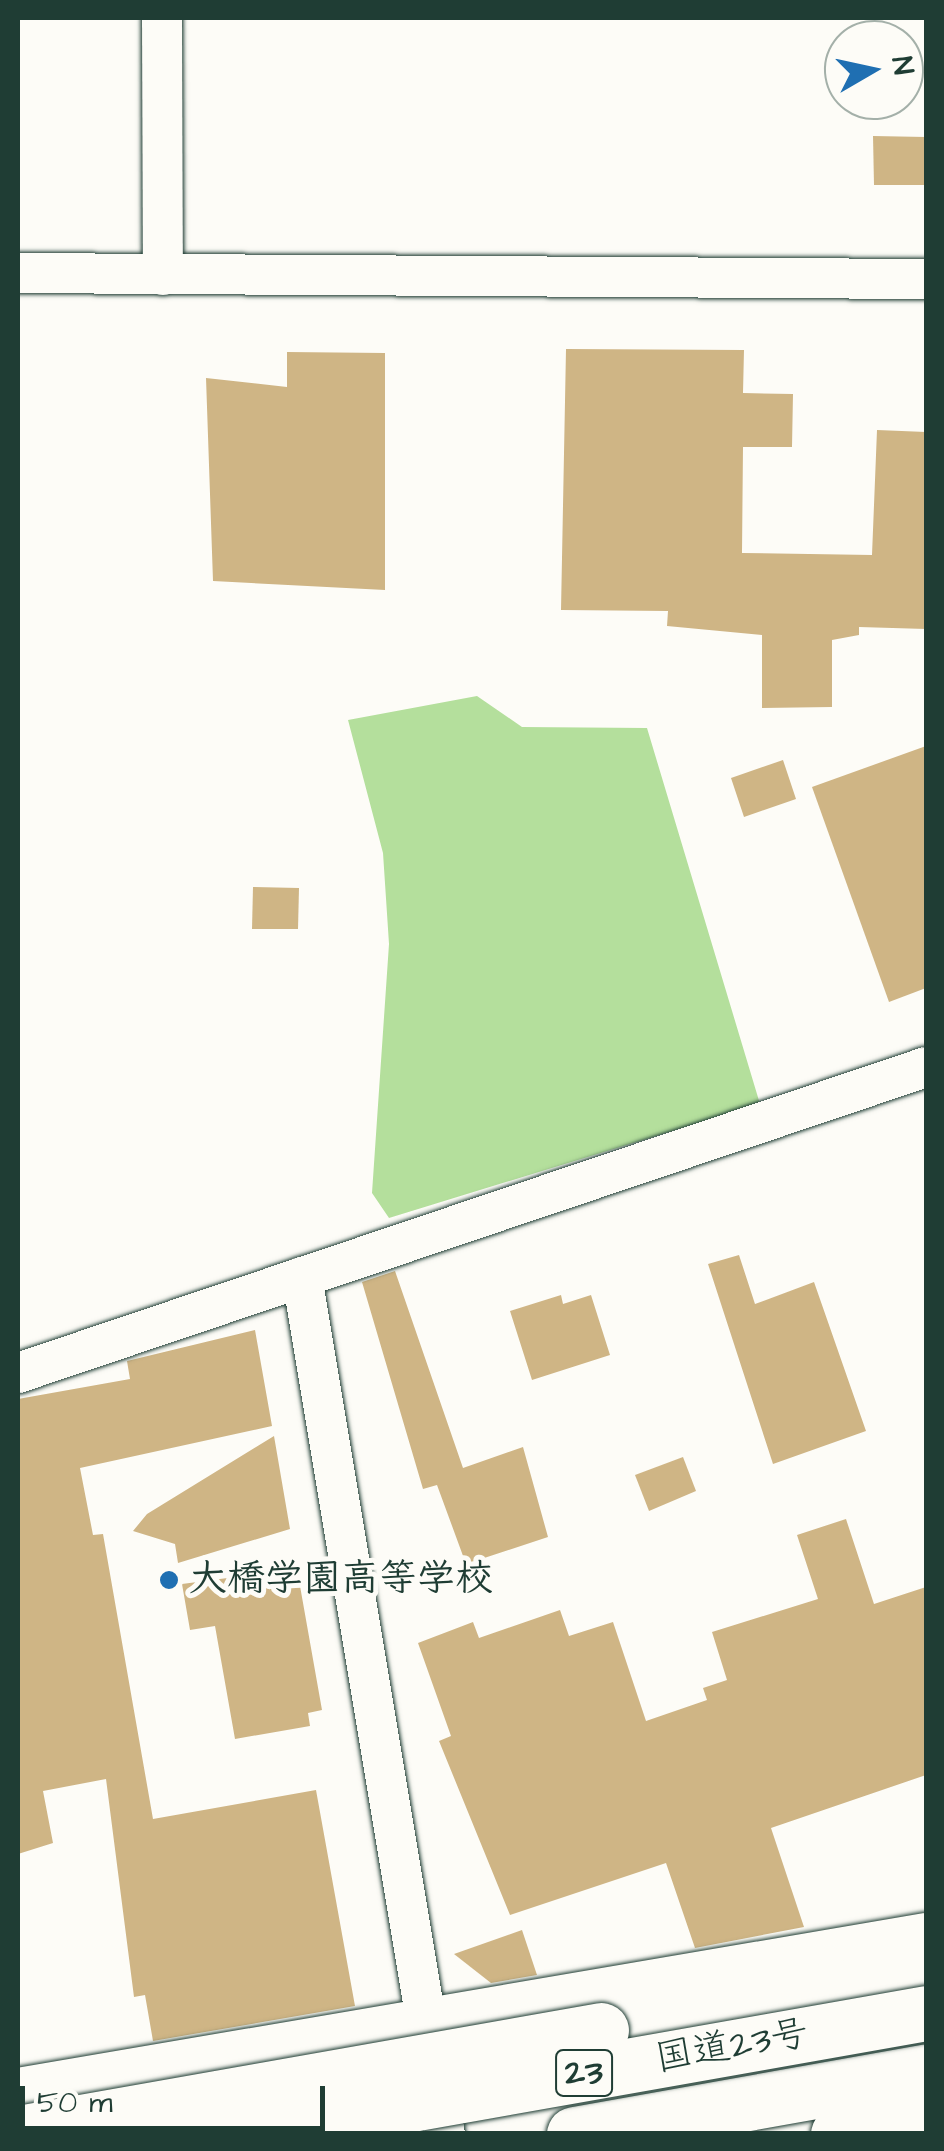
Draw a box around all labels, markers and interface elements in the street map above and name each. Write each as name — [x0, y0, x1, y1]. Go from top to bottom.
north arrow — [824, 20, 924, 120]
text: N — [882, 54, 923, 77]
place label: 大橋学園高等学校 — [189, 1557, 493, 1603]
marker: 大橋学園高等学校 — [158, 1569, 180, 1591]
street label: 国道23号 — [652, 2011, 812, 2083]
road number: 23 — [554, 2043, 614, 2103]
scale bar — [25, 2066, 330, 2128]
text: 50 m — [37, 2082, 113, 2124]

